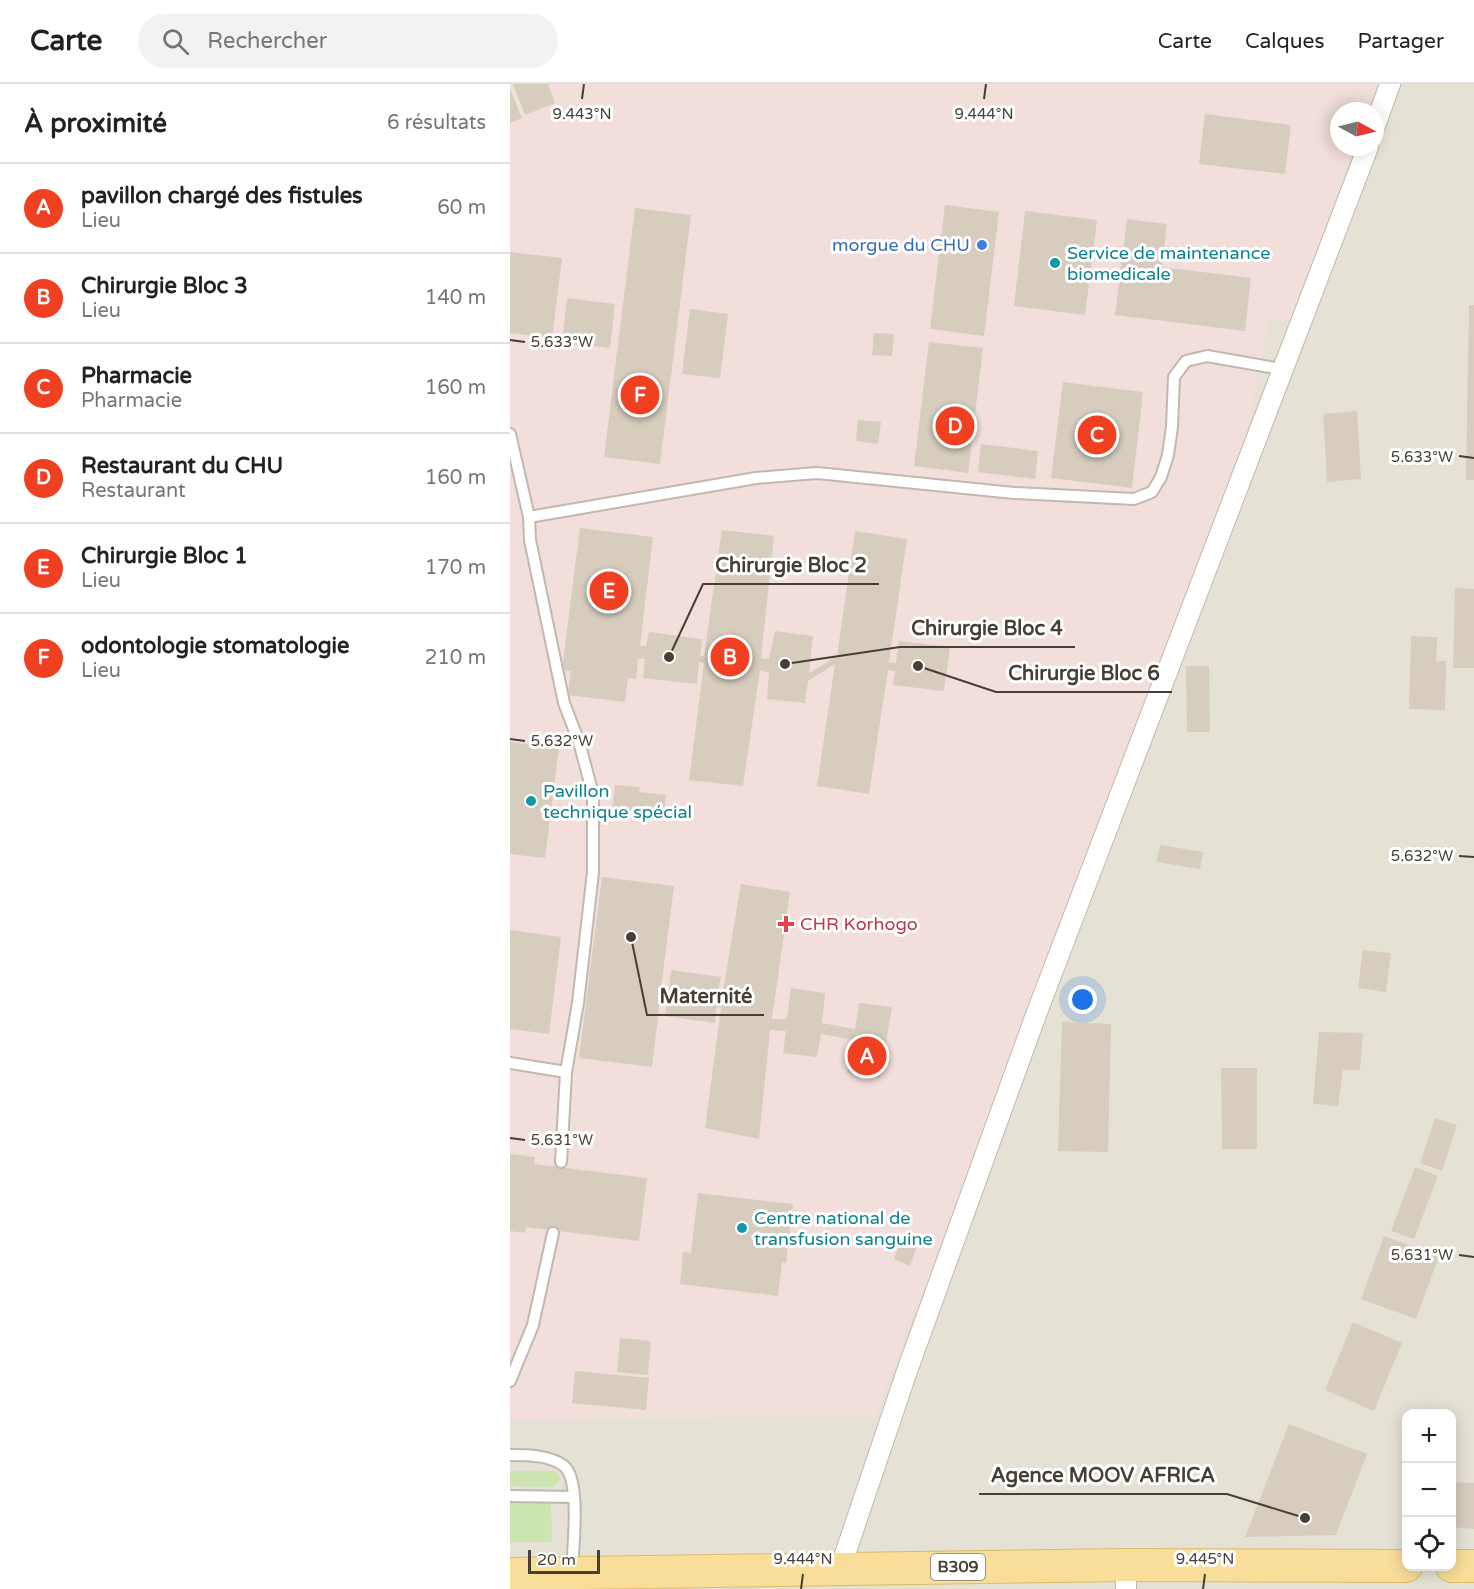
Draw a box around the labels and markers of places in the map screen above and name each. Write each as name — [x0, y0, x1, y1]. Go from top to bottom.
place label: morgue du CHU — [832, 234, 970, 256]
marker: morgue du CHU — [975, 238, 989, 252]
place label: Service de maintenance biomedicale — [1067, 242, 1270, 285]
marker: Service de maintenance biomedicale — [1048, 256, 1062, 270]
pin: F — [620, 372, 660, 418]
pin: D — [936, 404, 974, 448]
pin: C — [1078, 412, 1116, 458]
callout: Chirurgie Bloc 2 — [703, 546, 879, 584]
pin: E — [590, 568, 628, 614]
callout: Chirurgie Bloc 4 — [900, 609, 1075, 647]
pin: B — [710, 634, 750, 680]
callout: Chirurgie Bloc 6 — [996, 654, 1172, 692]
place label: Pavillon technique spécial — [543, 780, 692, 823]
marker: Pavillon technique spécial — [524, 794, 538, 808]
place label: CHR Korhogo — [800, 913, 918, 935]
marker: CHR Korhogo — [777, 915, 795, 933]
callout: Maternité — [647, 977, 764, 1015]
pin: A — [848, 1034, 886, 1078]
place label: Centre national de transfusion sanguine — [754, 1207, 933, 1250]
marker: Centre national de transfusion sanguine — [735, 1221, 749, 1235]
callout: Agence MOOV AFRICA — [979, 1456, 1227, 1494]

